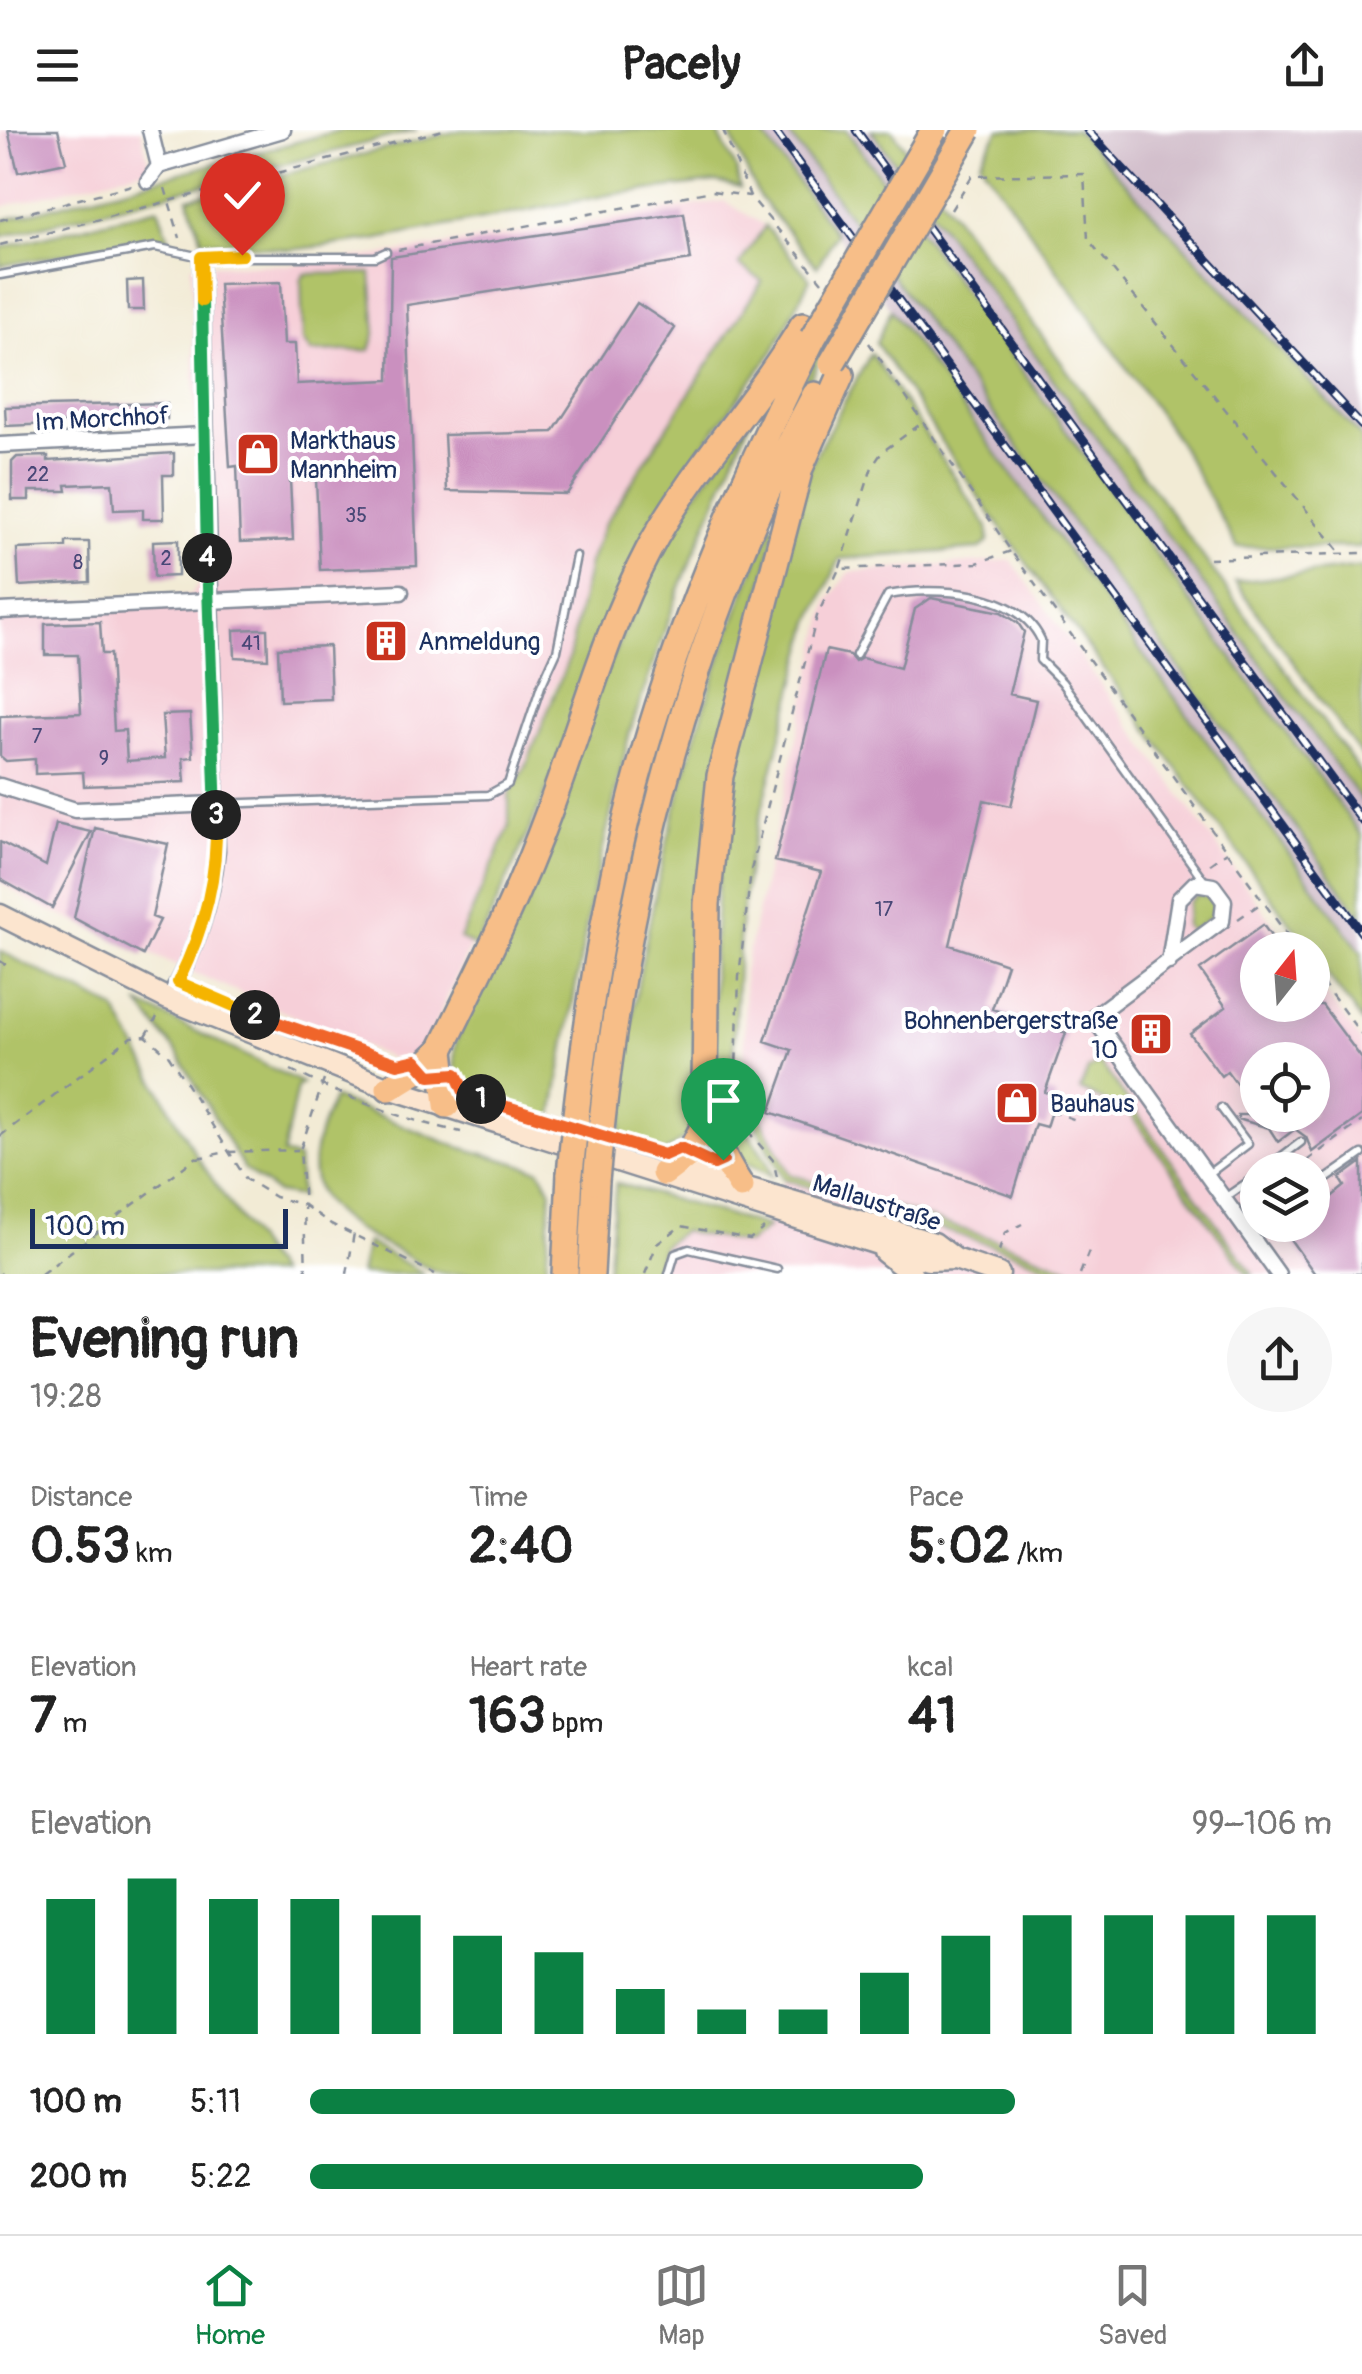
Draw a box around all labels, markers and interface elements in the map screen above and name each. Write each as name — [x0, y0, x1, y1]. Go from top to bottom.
text: Pacely — [622, 37, 740, 93]
icon: menu — [30, 38, 85, 93]
icon: share — [1277, 38, 1332, 93]
pin — [200, 153, 285, 256]
icon: check — [215, 168, 270, 223]
street label: Im Morchhof — [34, 400, 170, 439]
place label: Markthaus Mannheim — [290, 426, 397, 486]
shop icon: Markthaus Mannheim — [235, 431, 281, 477]
house number: 22 — [27, 462, 49, 487]
house number: 35 — [345, 503, 367, 528]
pin: 4 — [182, 533, 232, 583]
text: 4 — [199, 540, 215, 575]
house number: 2 — [160, 546, 172, 571]
house number: 8 — [73, 550, 83, 575]
building icon: Anmeldung — [363, 618, 409, 664]
place label: Anmeldung — [418, 627, 540, 658]
house number: 41 — [241, 631, 261, 656]
house number: 7 — [32, 724, 43, 749]
house number: 9 — [99, 746, 109, 771]
pin: 3 — [191, 790, 241, 840]
text: 3 — [208, 797, 224, 832]
house number: 17 — [875, 897, 894, 922]
north arrow — [1240, 932, 1330, 1022]
map controls — [1240, 932, 1330, 1242]
pin: 2 — [230, 990, 280, 1040]
text: 2 — [247, 997, 263, 1032]
place label: Bohnenbergerstraße 10 — [903, 1006, 1119, 1066]
building icon: Bohnenbergerstraße 10 — [1128, 1011, 1174, 1057]
button: locate — [1240, 1042, 1330, 1132]
pin — [681, 1058, 766, 1161]
icon: arrive — [696, 1073, 751, 1128]
pin: 1 — [456, 1074, 506, 1124]
shop icon: Bauhaus — [994, 1080, 1040, 1126]
text: 1 — [476, 1081, 486, 1116]
place label: Bauhaus — [1050, 1089, 1134, 1120]
button: layers — [1240, 1152, 1330, 1242]
street label: Mallaustraße — [809, 1168, 945, 1239]
scale bar — [30, 1204, 288, 1248]
text: 100 m — [45, 1209, 125, 1244]
text: Evening run — [30, 1305, 299, 1374]
button: share — [1227, 1307, 1332, 1412]
text: 19:28 — [30, 1377, 102, 1417]
text: Distance — [30, 1480, 132, 1515]
text: Time — [469, 1480, 528, 1515]
text: Pace — [908, 1480, 963, 1515]
text: 0.53 — [30, 1515, 130, 1578]
text: 2:40 — [469, 1515, 573, 1578]
text: 5:02 — [908, 1515, 1011, 1578]
text: km — [130, 1536, 173, 1571]
text: /km — [1011, 1536, 1063, 1571]
text: Elevation — [30, 1650, 137, 1685]
text: Heart rate — [469, 1650, 587, 1685]
text: kcal — [908, 1650, 954, 1685]
text: 7 — [30, 1685, 56, 1748]
text: 163 — [469, 1685, 546, 1748]
text: 41 — [908, 1685, 957, 1748]
text: m — [56, 1706, 87, 1741]
text: bpm — [546, 1706, 603, 1741]
text: Elevation — [30, 1804, 152, 1844]
text: 99–106 m — [1192, 1804, 1332, 1844]
text: 100 m — [30, 2082, 122, 2122]
text: 5:11 — [190, 2082, 241, 2122]
text: 200 m — [30, 2157, 127, 2197]
text: 5:22 — [190, 2157, 252, 2197]
tab: Home — [194, 2258, 265, 2353]
tab: Map — [654, 2258, 709, 2353]
tab: Saved — [1098, 2258, 1167, 2353]

